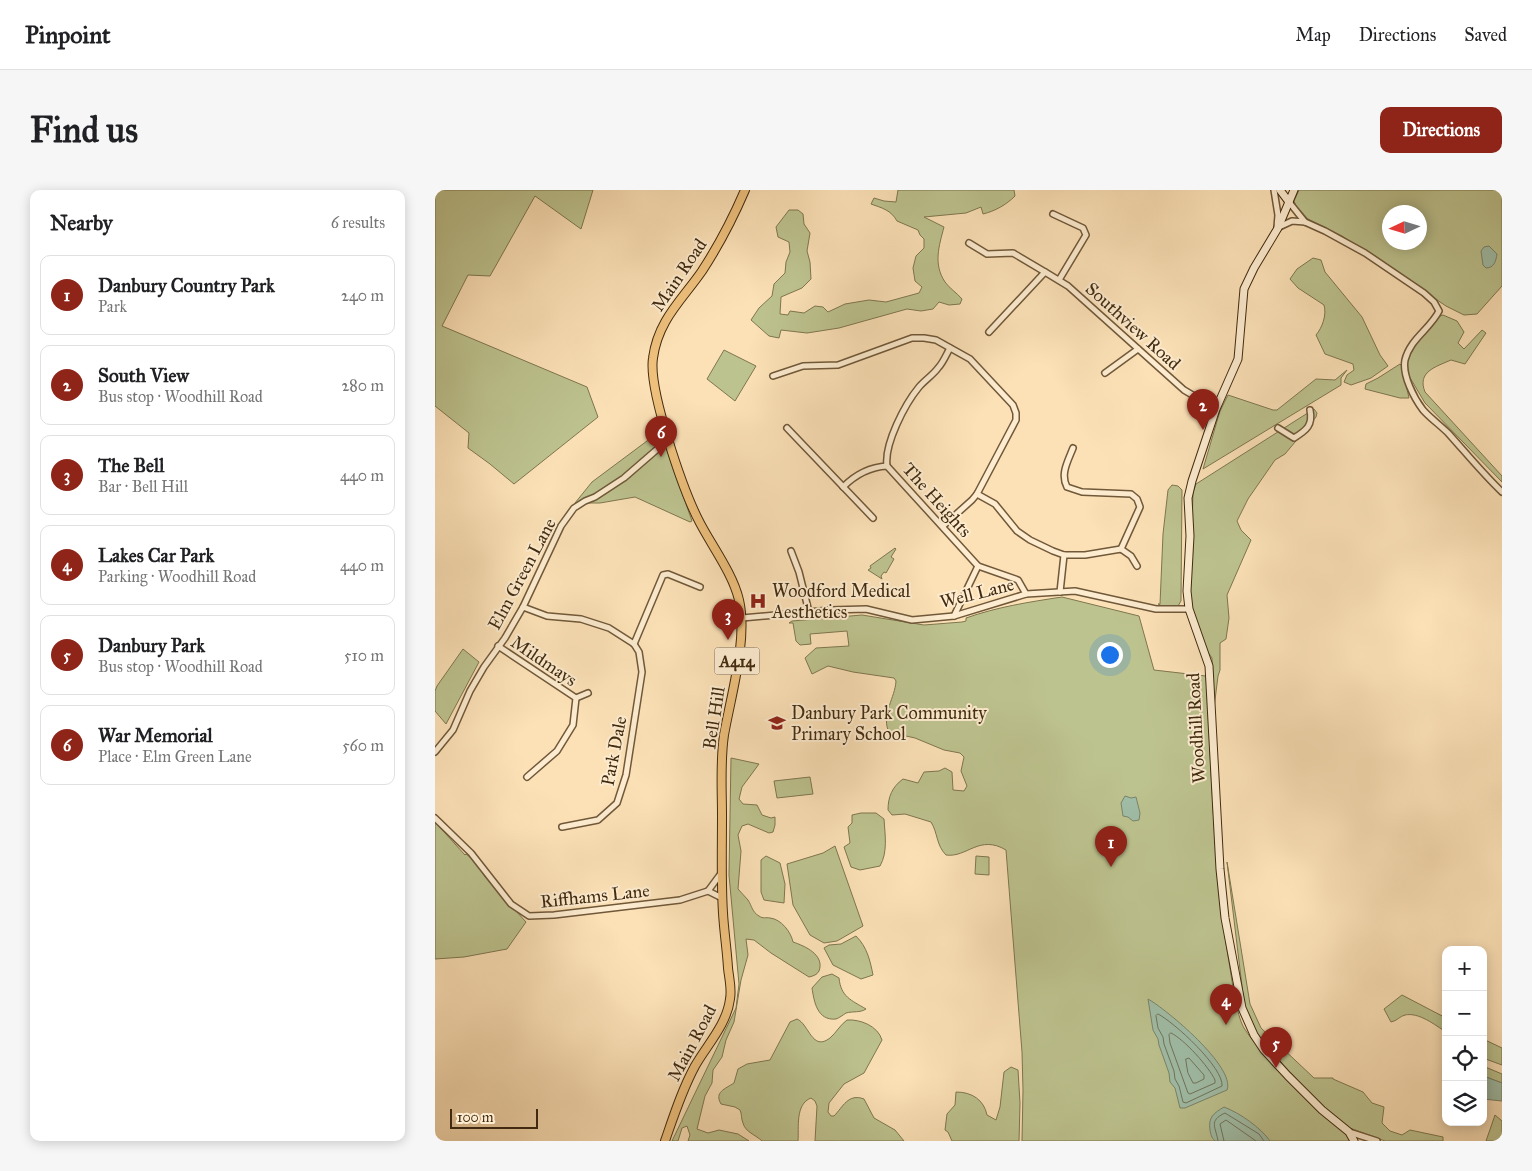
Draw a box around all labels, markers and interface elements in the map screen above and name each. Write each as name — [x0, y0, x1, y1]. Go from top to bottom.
text: Pinpoint — [25, 20, 111, 50]
text: Map — [1295, 24, 1331, 46]
text: Directions — [1359, 24, 1436, 46]
text: Saved — [1464, 24, 1507, 46]
button: Directions — [1380, 107, 1502, 153]
text: Find us — [30, 109, 138, 152]
north arrow — [1382, 205, 1427, 250]
text: Nearby — [50, 210, 113, 236]
text: 6 results — [331, 213, 385, 232]
street label: Main Road — [647, 234, 711, 316]
text: Danbury Country Park — [98, 274, 275, 297]
street label: Southview Road — [1081, 278, 1185, 374]
text: 1 — [64, 286, 70, 305]
text: 240 m — [341, 286, 384, 305]
text: Park — [98, 297, 127, 316]
text: South View — [98, 364, 189, 387]
text: 2 — [63, 376, 71, 395]
text: 280 m — [341, 376, 384, 395]
text: Bus stop · Woodhill Road — [98, 387, 263, 406]
pin: 2 — [1187, 389, 1219, 430]
pin: 6 — [645, 416, 677, 457]
text: The Bell — [98, 454, 164, 477]
street label: The Heights — [897, 458, 976, 542]
text: 3 — [64, 466, 70, 485]
text: 440 m — [340, 466, 384, 485]
text: Bar · Bell Hill — [98, 477, 188, 496]
street label: Elm Green Lane — [483, 514, 561, 634]
text: Lakes Car Park — [98, 544, 214, 567]
text: 4 — [63, 556, 71, 575]
text: 440 m — [340, 556, 384, 575]
text: Parking · Woodhill Road — [98, 567, 256, 586]
street label: Well Lane — [938, 573, 1016, 613]
place label: Woodford Medical Aesthetics — [771, 580, 910, 623]
hospital icon: Woodford Medical Aesthetics — [748, 591, 768, 611]
pin: 3 — [712, 599, 744, 640]
street label: Mildmays — [507, 631, 581, 691]
text: Danbury Park — [98, 634, 205, 657]
your location — [1097, 642, 1123, 668]
text: 5 — [63, 646, 71, 665]
text: 510 m — [344, 646, 384, 665]
road number: A414 — [715, 648, 759, 674]
text: Bus stop · Woodhill Road — [98, 657, 263, 676]
street label: Woodhill Road — [1182, 672, 1210, 784]
street label: Bell Hill — [698, 685, 730, 751]
place label: Danbury Park Community Primary School — [791, 702, 987, 745]
school or university icon: Danbury Park Community Primary School — [767, 713, 787, 733]
street label: Park Dale — [596, 714, 632, 788]
text: War Memorial — [98, 724, 213, 747]
text: 6 — [63, 736, 71, 755]
text: 560 m — [342, 736, 384, 755]
text: Place · Elm Green Lane — [98, 747, 252, 766]
pin: 1 — [1095, 826, 1127, 867]
street label: Riffhams Lane — [539, 879, 651, 913]
map controls — [1442, 946, 1487, 1126]
button: + — [1442, 946, 1487, 991]
pin: 4 — [1210, 984, 1242, 1025]
button: − — [1442, 991, 1487, 1036]
street label: Main Road — [663, 1001, 721, 1085]
pin: 5 — [1260, 1027, 1292, 1068]
button: locate — [1442, 1036, 1487, 1081]
button: layers — [1442, 1081, 1487, 1126]
scale bar — [450, 1106, 537, 1129]
text: 100 m — [457, 1109, 494, 1126]

